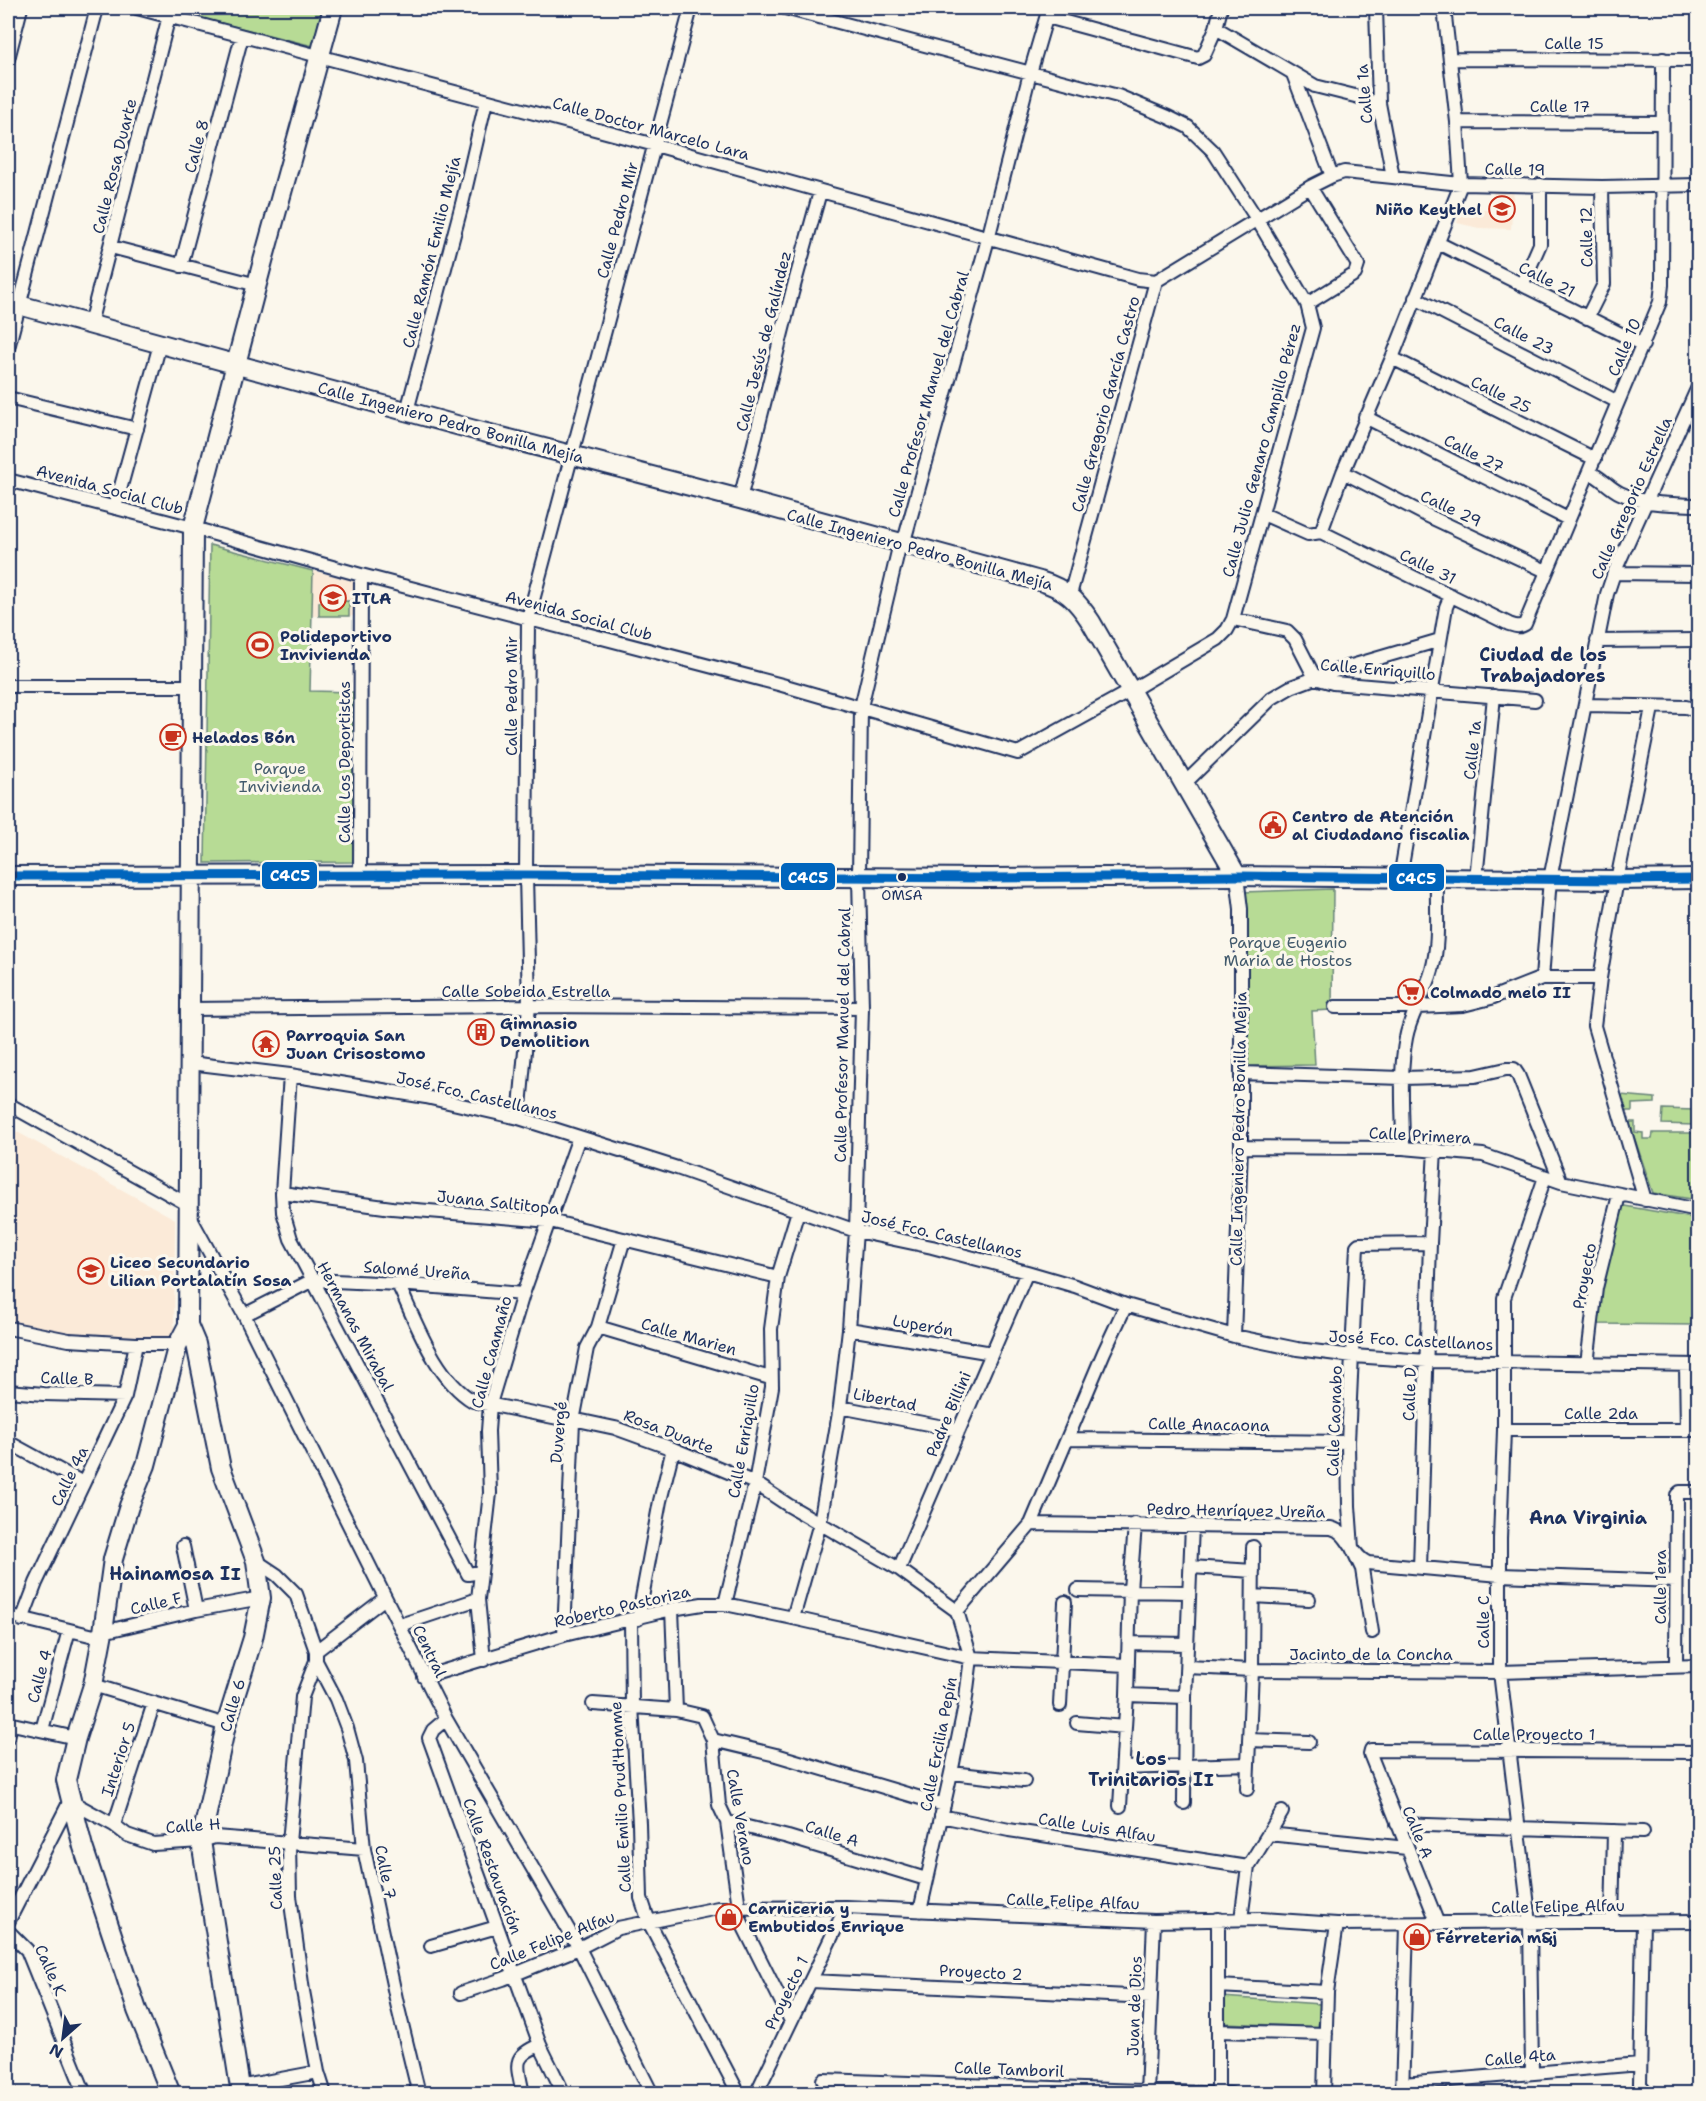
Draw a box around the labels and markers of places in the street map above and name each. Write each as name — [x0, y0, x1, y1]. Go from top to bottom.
school or university icon: Niño Keythel — [1487, 194, 1517, 224]
place label: Niño Keythel — [1375, 199, 1482, 220]
school or university icon: ITLA — [318, 583, 348, 613]
place label: ITLA — [352, 588, 391, 609]
place label: Polideportivo Invivienda — [280, 626, 392, 665]
sports icon: Polideportivo Invivienda — [245, 630, 275, 660]
cafe icon: Helados Bón — [158, 722, 188, 752]
place label: Helados Bón — [192, 727, 296, 748]
place label: Centro de Atención al Ciudadano fiscalia — [1292, 806, 1469, 845]
public building icon: Centro de Atención al Ciudadano fiscalia — [1258, 810, 1288, 840]
marker: OMSA — [896, 871, 908, 883]
place label: OMSA — [881, 886, 923, 904]
supermarket icon: Colmado melo II — [1396, 977, 1426, 1007]
place label: Colmado melo II — [1430, 982, 1571, 1003]
place label: Gimnasio Demolition — [500, 1013, 590, 1052]
building icon: Gimnasio Demolition — [466, 1017, 496, 1047]
place label: Parroquia San Juan Crisostomo — [286, 1025, 426, 1064]
temple icon: Parroquia San Juan Crisostomo — [251, 1029, 281, 1059]
place label: Liceo Secundario Lilian Portalatín Sosa — [110, 1252, 292, 1291]
school or university icon: Liceo Secundario Lilian Portalatín Sosa — [76, 1256, 106, 1286]
place label: Carniceria y Embutidos Enrique — [748, 1898, 905, 1937]
shop icon: Carniceria y Embutidos Enrique — [714, 1902, 744, 1932]
shop icon: Férreteria m&j — [1402, 1922, 1432, 1952]
place label: Férreteria m&j — [1436, 1927, 1557, 1948]

